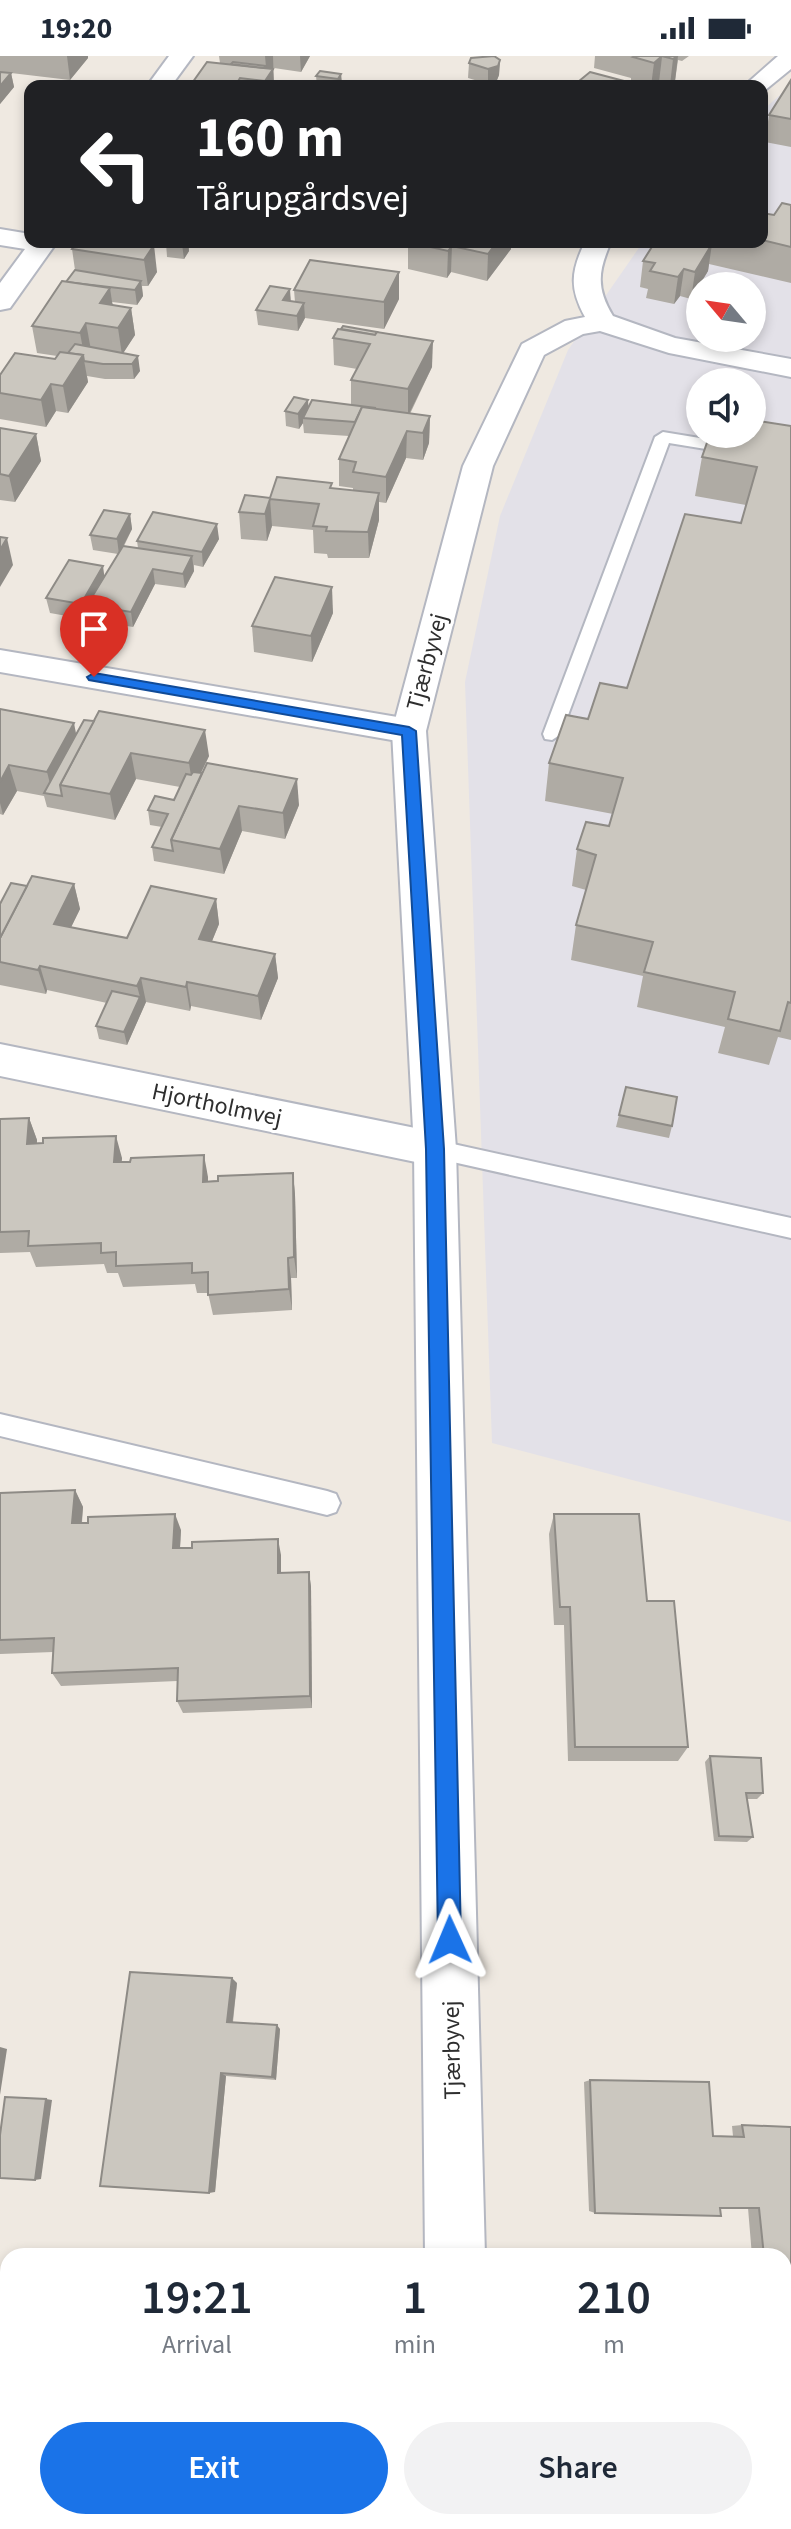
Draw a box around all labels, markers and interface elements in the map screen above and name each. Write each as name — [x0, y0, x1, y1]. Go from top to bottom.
text: 19:20 — [40, 7, 112, 50]
text: 160 m — [196, 99, 344, 178]
icon: left — [64, 112, 168, 216]
text: Tårupgårdsvej — [196, 173, 409, 224]
north arrow — [686, 272, 766, 352]
map controls — [686, 272, 766, 448]
button: sound — [686, 368, 766, 448]
pin — [60, 595, 128, 677]
icon: arrive — [72, 607, 116, 651]
street label: Tjærbyvej — [397, 610, 457, 714]
street label: Hjortholmvej — [149, 1074, 285, 1136]
position arrow — [408, 1898, 492, 1982]
street label: Tjærbyvej — [434, 2000, 470, 2100]
text: 19:21 — [141, 2264, 253, 2332]
text: 1 — [403, 2264, 427, 2332]
text: 210 — [577, 2264, 651, 2332]
text: Arrival — [162, 2326, 232, 2363]
text: min — [394, 2326, 436, 2363]
text: m — [603, 2326, 625, 2363]
button: Exit — [40, 2422, 388, 2514]
button: Share — [404, 2422, 752, 2514]

